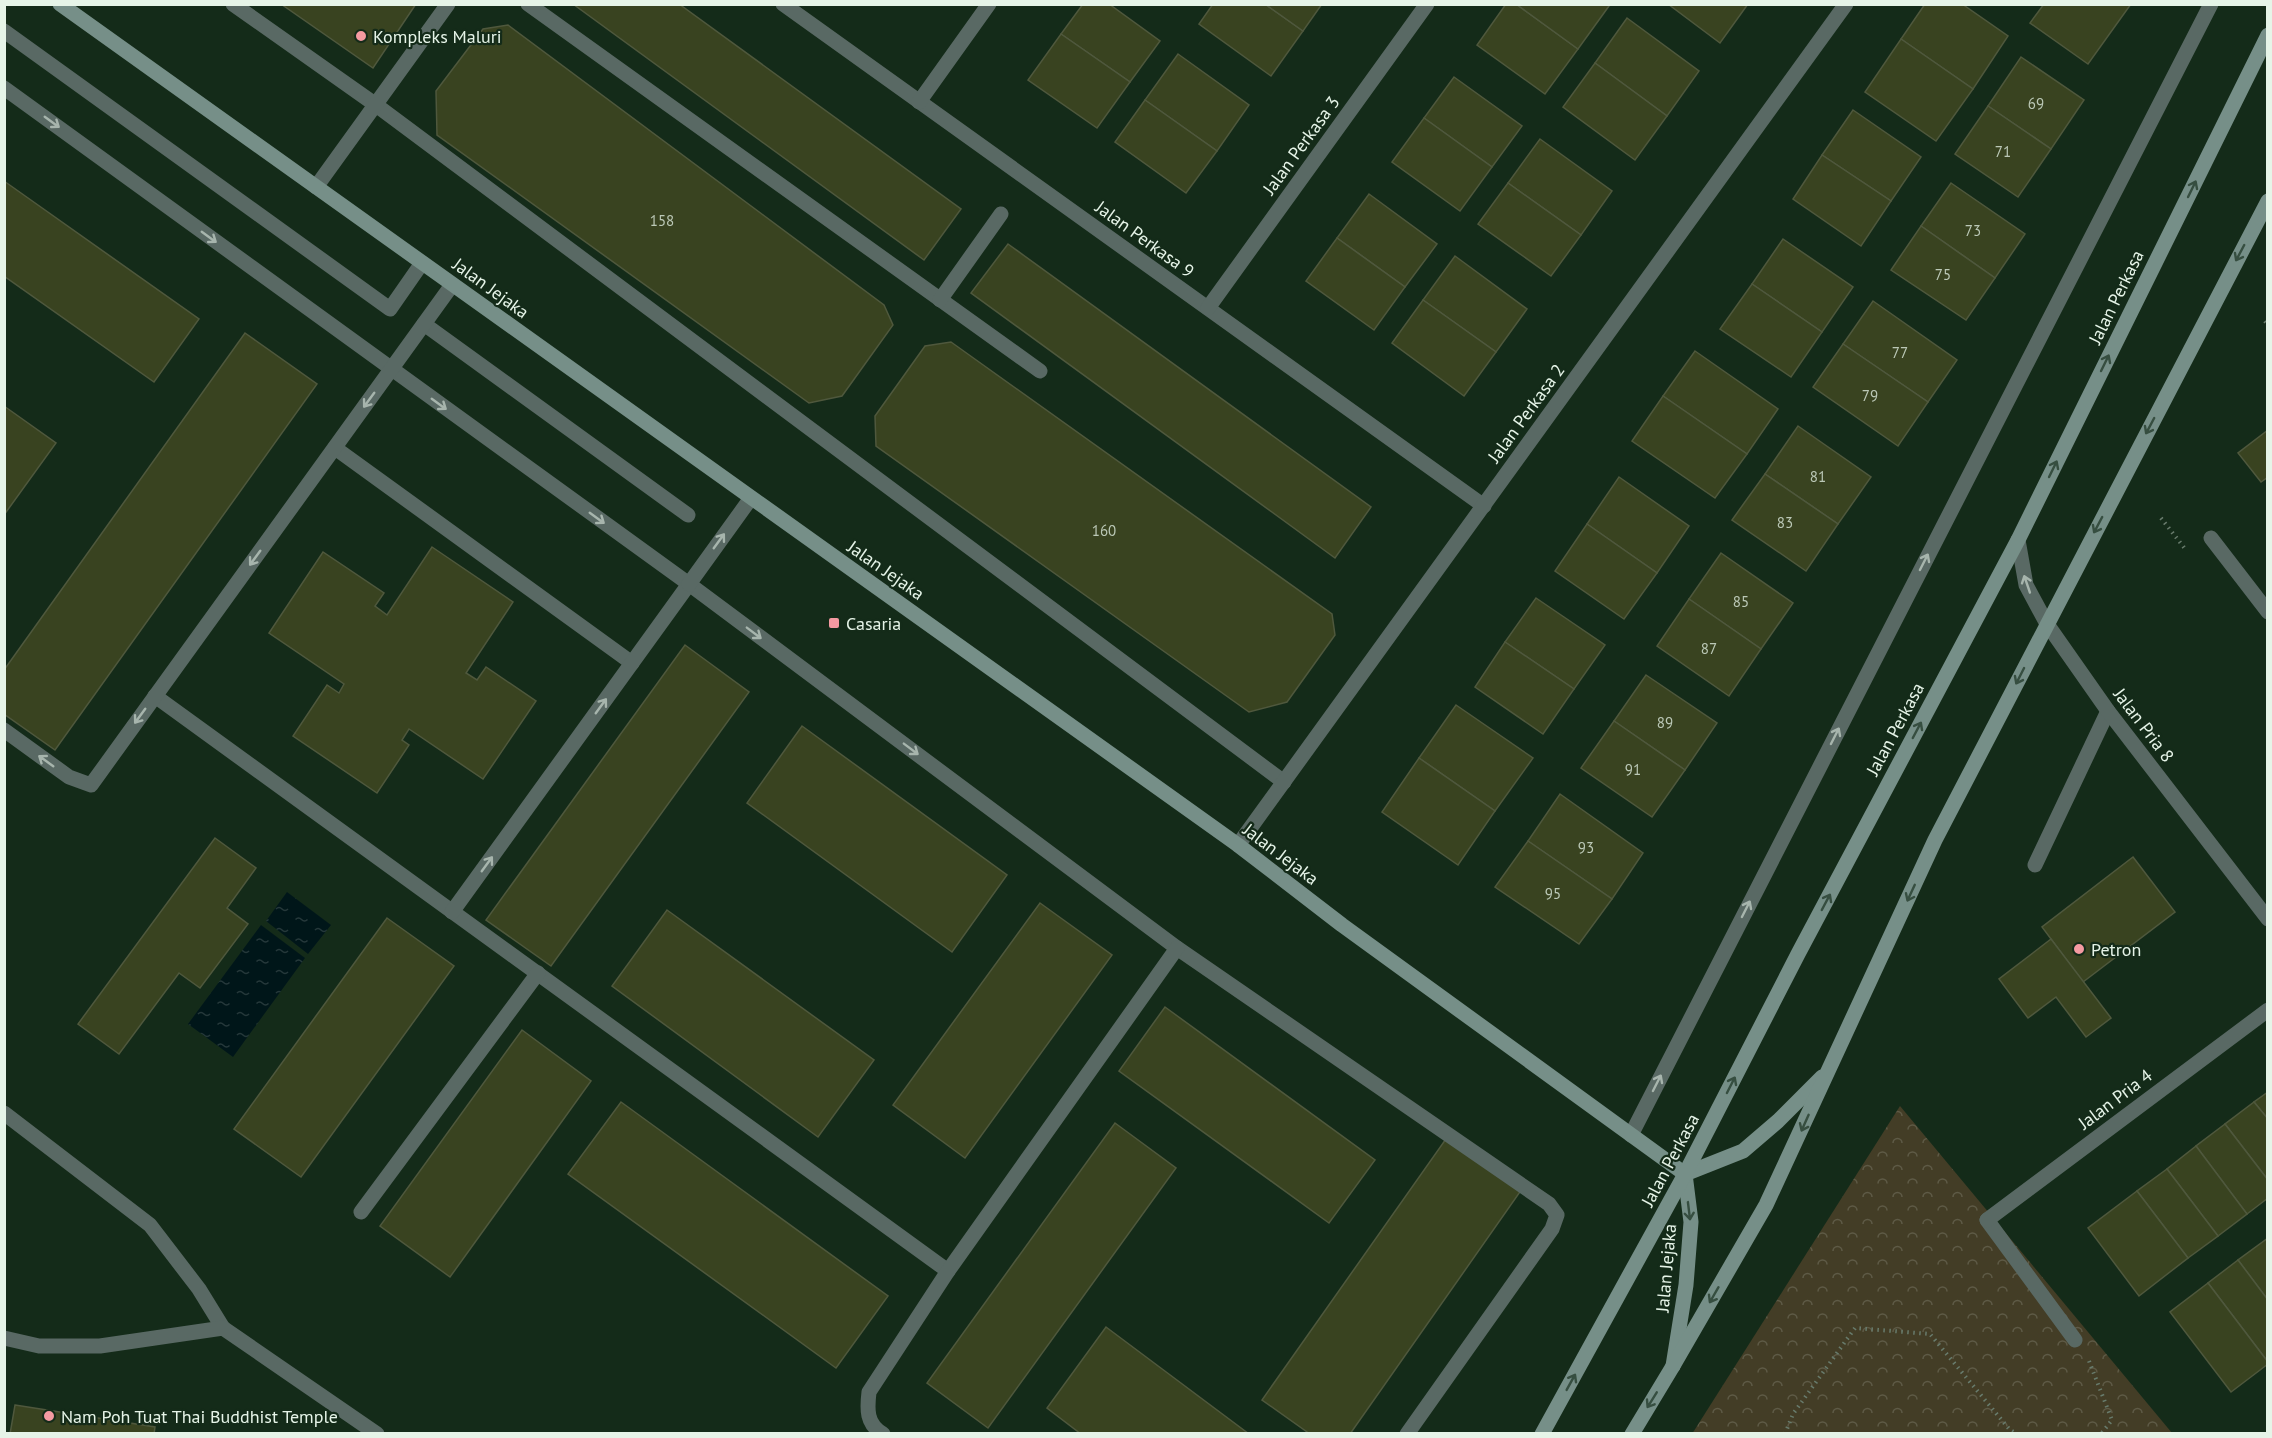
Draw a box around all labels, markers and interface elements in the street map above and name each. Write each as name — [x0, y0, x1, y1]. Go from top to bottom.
place label: Kompleks Maluri — [373, 25, 502, 48]
marker: Kompleks Maluri — [354, 29, 368, 43]
street label: Jalan Perkasa 3 — [1257, 91, 1345, 200]
house number: 69 — [2028, 94, 2044, 113]
one-way arrow — [43, 116, 59, 128]
house number: 71 — [1995, 142, 2011, 161]
one-way arrow — [2186, 180, 2198, 198]
street label: Jalan Perkasa 9 — [1090, 195, 1199, 283]
house number: 158 — [650, 211, 674, 230]
house number: 73 — [1965, 221, 1981, 240]
one-way arrow — [201, 231, 217, 243]
one-way arrow — [2234, 243, 2246, 261]
street label: Jalan Perkasa — [2083, 246, 2149, 349]
street label: Jalan Jejaka — [448, 252, 534, 323]
house number: 75 — [1935, 265, 1951, 284]
house number: 77 — [1892, 343, 1908, 362]
one-way arrow — [2100, 355, 2111, 373]
street label: Jalan Perkasa 2 — [1482, 359, 1570, 468]
house number: 79 — [1862, 386, 1878, 405]
one-way arrow — [363, 392, 375, 408]
one-way arrow — [430, 397, 446, 410]
one-way arrow — [2144, 416, 2156, 434]
one-way arrow — [2047, 460, 2059, 478]
house number: 81 — [1810, 467, 1826, 486]
one-way arrow — [588, 512, 604, 524]
house number: 83 — [1777, 513, 1793, 532]
one-way arrow — [2092, 516, 2104, 534]
house number: 160 — [1092, 521, 1116, 540]
one-way arrow — [713, 533, 725, 549]
street label: Jalan Jejaka — [842, 535, 929, 605]
one-way arrow — [249, 550, 261, 566]
one-way arrow — [1919, 554, 1931, 572]
one-way arrow — [2021, 575, 2032, 594]
house number: 85 — [1733, 592, 1749, 611]
place label: Casaria — [846, 612, 901, 635]
marker: Casaria — [827, 616, 841, 630]
one-way arrow — [746, 627, 762, 639]
house number: 87 — [1701, 639, 1717, 658]
one-way arrow — [2014, 667, 2025, 685]
street label: Jalan Perkasa — [1860, 679, 1929, 780]
street label: Jalan Pria 8 — [2108, 683, 2179, 767]
one-way arrow — [595, 699, 607, 715]
one-way arrow — [134, 708, 147, 724]
house number: 89 — [1657, 713, 1673, 732]
one-way arrow — [1911, 722, 1923, 739]
one-way arrow — [1830, 727, 1842, 745]
one-way arrow — [902, 743, 918, 756]
one-way arrow — [39, 754, 55, 767]
house number: 91 — [1625, 760, 1641, 779]
street label: Jalan Jejaka — [1238, 818, 1323, 890]
house number: 93 — [1578, 838, 1594, 857]
one-way arrow — [481, 857, 493, 873]
one-way arrow — [1904, 883, 1916, 901]
house number: 95 — [1545, 884, 1561, 903]
one-way arrow — [1820, 893, 1832, 911]
one-way arrow — [1741, 901, 1752, 919]
place label: Petron — [2091, 938, 2141, 961]
marker: Petron — [2072, 942, 2086, 956]
street label: Jalan Pria 4 — [2073, 1064, 2157, 1135]
one-way arrow — [1652, 1074, 1663, 1092]
one-way arrow — [1726, 1076, 1737, 1094]
street label: Jalan Perkasa — [1635, 1110, 1704, 1211]
one-way arrow — [1799, 1113, 1810, 1131]
one-way arrow — [1684, 1201, 1695, 1221]
street label: Jalan Jejaka — [1651, 1223, 1681, 1314]
one-way arrow — [1708, 1286, 1720, 1303]
one-way arrow — [1566, 1374, 1577, 1392]
one-way arrow — [1646, 1391, 1658, 1408]
place label: Nam Poh Tuat Thai Buddhist Temple — [61, 1405, 338, 1428]
marker: Nam Poh Tuat Thai Buddhist Temple — [42, 1409, 56, 1423]

